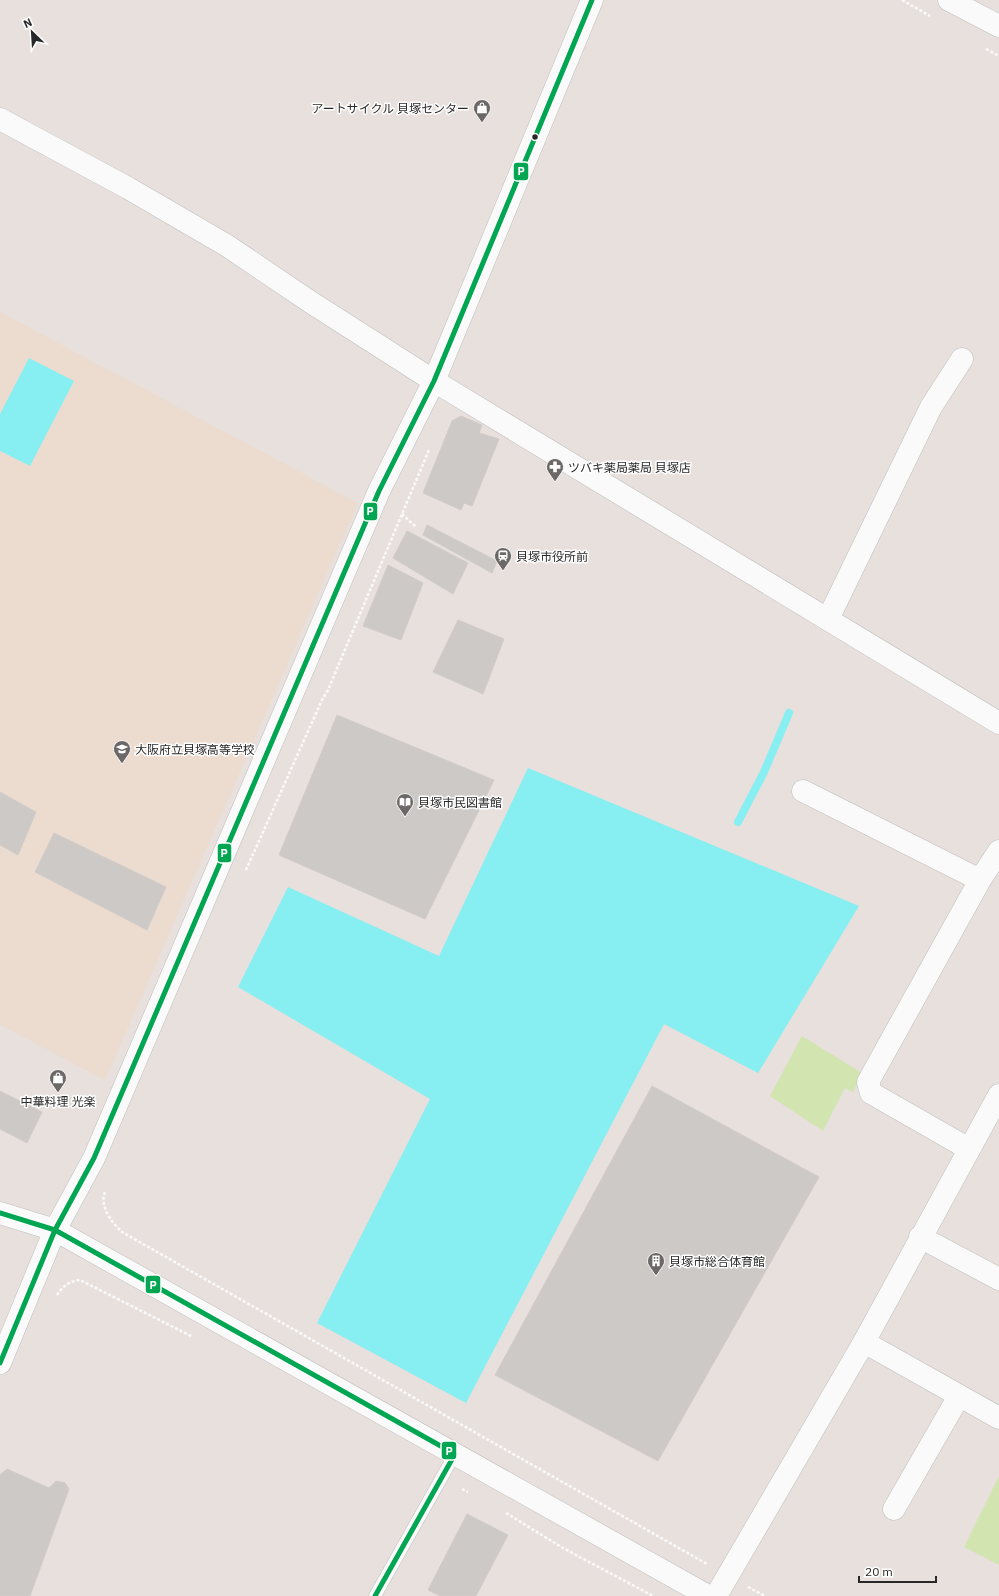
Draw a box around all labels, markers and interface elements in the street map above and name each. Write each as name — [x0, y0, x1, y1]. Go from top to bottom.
north arrow — [12, 12, 52, 52]
text: N — [21, 15, 34, 31]
shop icon: アートサイクル 貝塚センター — [472, 98, 492, 123]
place label: アートサイクル 貝塚センター — [311, 101, 469, 116]
unlabelled marker — [530, 132, 540, 142]
line badge: P — [513, 162, 529, 181]
text: P — [517, 164, 525, 178]
pharmacy icon: ツバキ薬局薬局 貝塚店 — [545, 457, 565, 482]
place label: ツバキ薬局薬局 貝塚店 — [568, 460, 691, 475]
line badge: P — [363, 502, 378, 521]
text: P — [366, 504, 374, 518]
station icon: 貝塚市役所前 — [493, 546, 513, 571]
place label: 貝塚市役所前 — [516, 549, 588, 564]
school or university icon: 大阪府立貝塚高等学校 — [112, 739, 132, 764]
place label: 大阪府立貝塚高等学校 — [135, 742, 255, 757]
library icon: 貝塚市民図書館 — [395, 792, 415, 817]
place label: 貝塚市民図書館 — [418, 795, 502, 810]
line badge: P — [217, 843, 232, 863]
text: P — [220, 846, 228, 860]
shop icon: 中華料理 光楽 — [48, 1068, 68, 1093]
place label: 中華料理 光楽 — [21, 1094, 95, 1109]
building icon: 貝塚市総合体育館 — [646, 1251, 666, 1276]
place label: 貝塚市総合体育館 — [669, 1254, 765, 1269]
line badge: P — [145, 1275, 161, 1294]
text: P — [149, 1278, 157, 1292]
line badge: P — [441, 1441, 457, 1460]
text: P — [445, 1444, 453, 1458]
scale bar — [859, 1558, 936, 1584]
text: 20 m — [865, 1564, 893, 1579]

